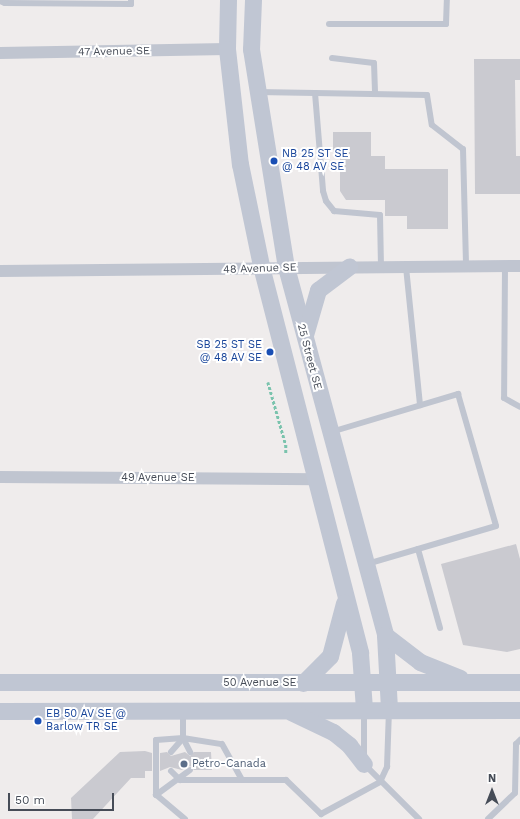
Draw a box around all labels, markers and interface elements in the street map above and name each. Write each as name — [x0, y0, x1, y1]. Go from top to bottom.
street label: 47 Avenue SE — [77, 45, 151, 59]
place label: NB 25 ST SE @ 48 AV SE — [282, 148, 349, 174]
marker: NB 25 ST SE @ 48 AV SE — [269, 156, 279, 166]
street label: 48 Avenue SE — [223, 261, 297, 277]
street label: 25 Street SE — [294, 323, 324, 391]
place label: SB 25 ST SE @ 48 AV SE — [196, 339, 262, 365]
marker: SB 25 ST SE @ 48 AV SE — [265, 347, 275, 357]
street label: 49 Avenue SE — [121, 471, 195, 485]
street label: 50 Avenue SE — [223, 676, 297, 690]
place label: EB 50 AV SE @ Barlow TR SE — [46, 708, 127, 734]
marker: EB 50 AV SE @ Barlow TR SE — [33, 716, 43, 726]
place label: Petro-Canada — [192, 757, 266, 771]
marker: Petro-Canada — [179, 759, 189, 769]
north arrow — [472, 771, 512, 811]
text: N — [488, 772, 496, 785]
scale bar — [10, 785, 116, 811]
text: 50 m — [15, 793, 45, 807]

